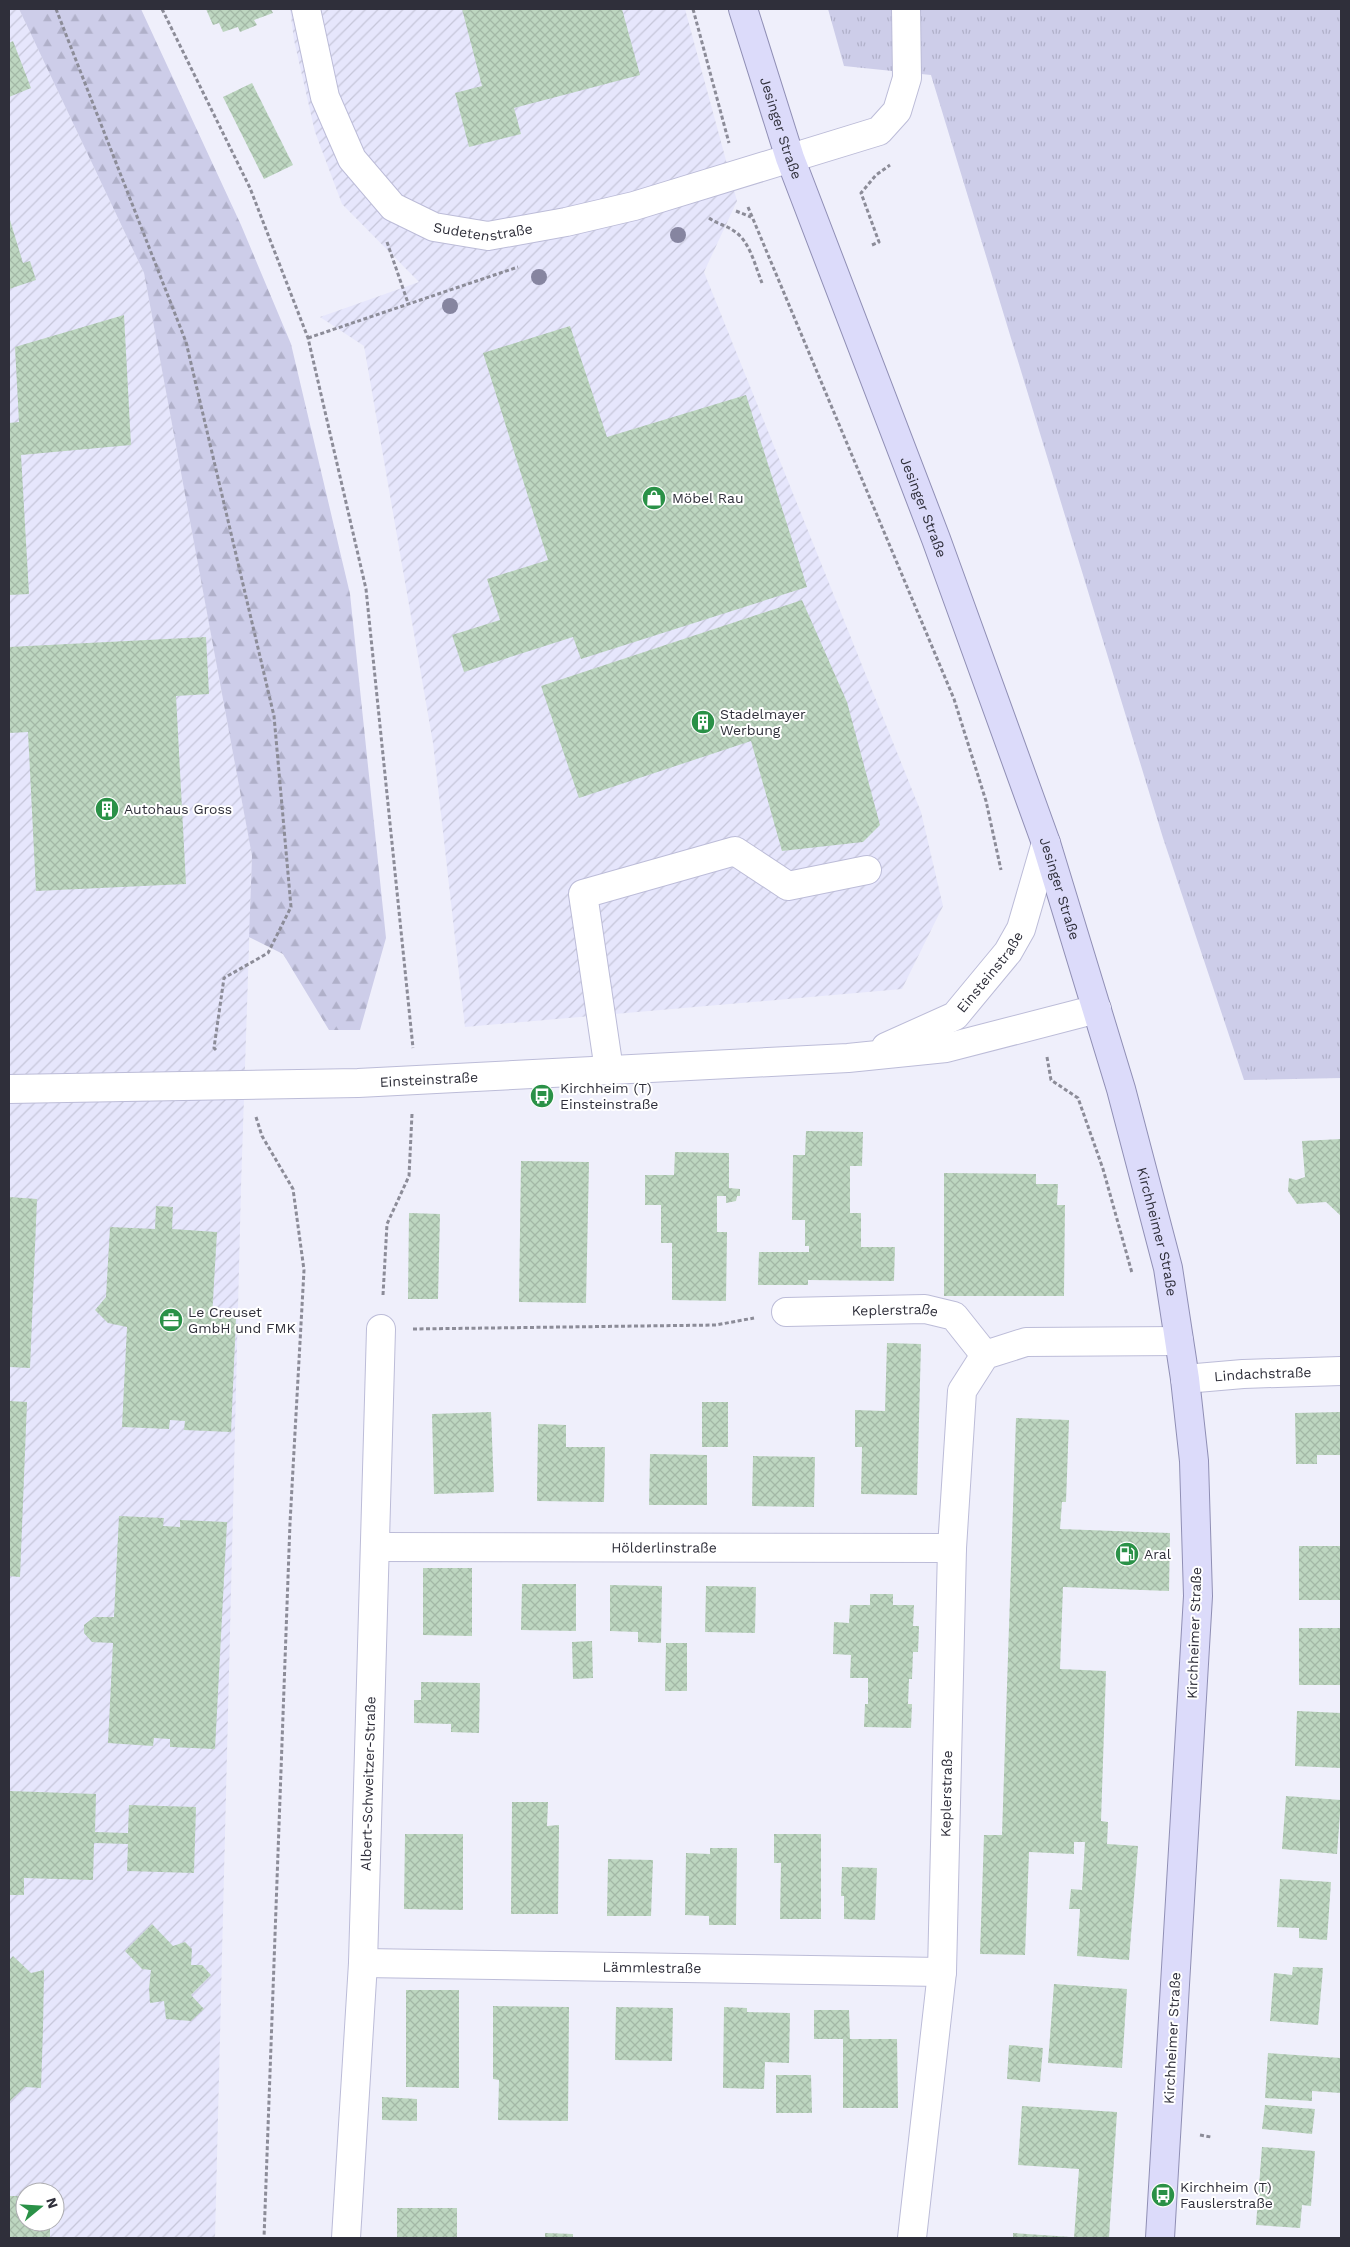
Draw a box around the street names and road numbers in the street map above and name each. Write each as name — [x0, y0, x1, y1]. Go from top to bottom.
street label: Jesinger Straße — [757, 75, 805, 181]
street label: Sudetenstraße — [432, 219, 534, 244]
street label: Jesinger Straße — [897, 454, 950, 560]
street label: Jesinger Straße — [1037, 835, 1083, 942]
street label: Einsteinstraße — [953, 928, 1026, 1016]
street label: Einsteinstraße — [379, 1069, 478, 1090]
street label: Kirchheimer Straße — [1134, 1166, 1180, 1297]
street label: Keplerstraße — [851, 1300, 940, 1320]
street label: Lindachstraße — [1213, 1364, 1312, 1384]
street label: Hölderlinstraße — [611, 1539, 717, 1556]
street label: Kirchheimer Straße — [1184, 1567, 1204, 1699]
street label: Albert-Schweitzer-Straße — [358, 1696, 379, 1871]
street label: Keplerstraße — [937, 1750, 955, 1837]
street label: Lämmlestraße — [602, 1959, 701, 1976]
street label: Kirchheimer Straße — [1161, 1972, 1183, 2104]

